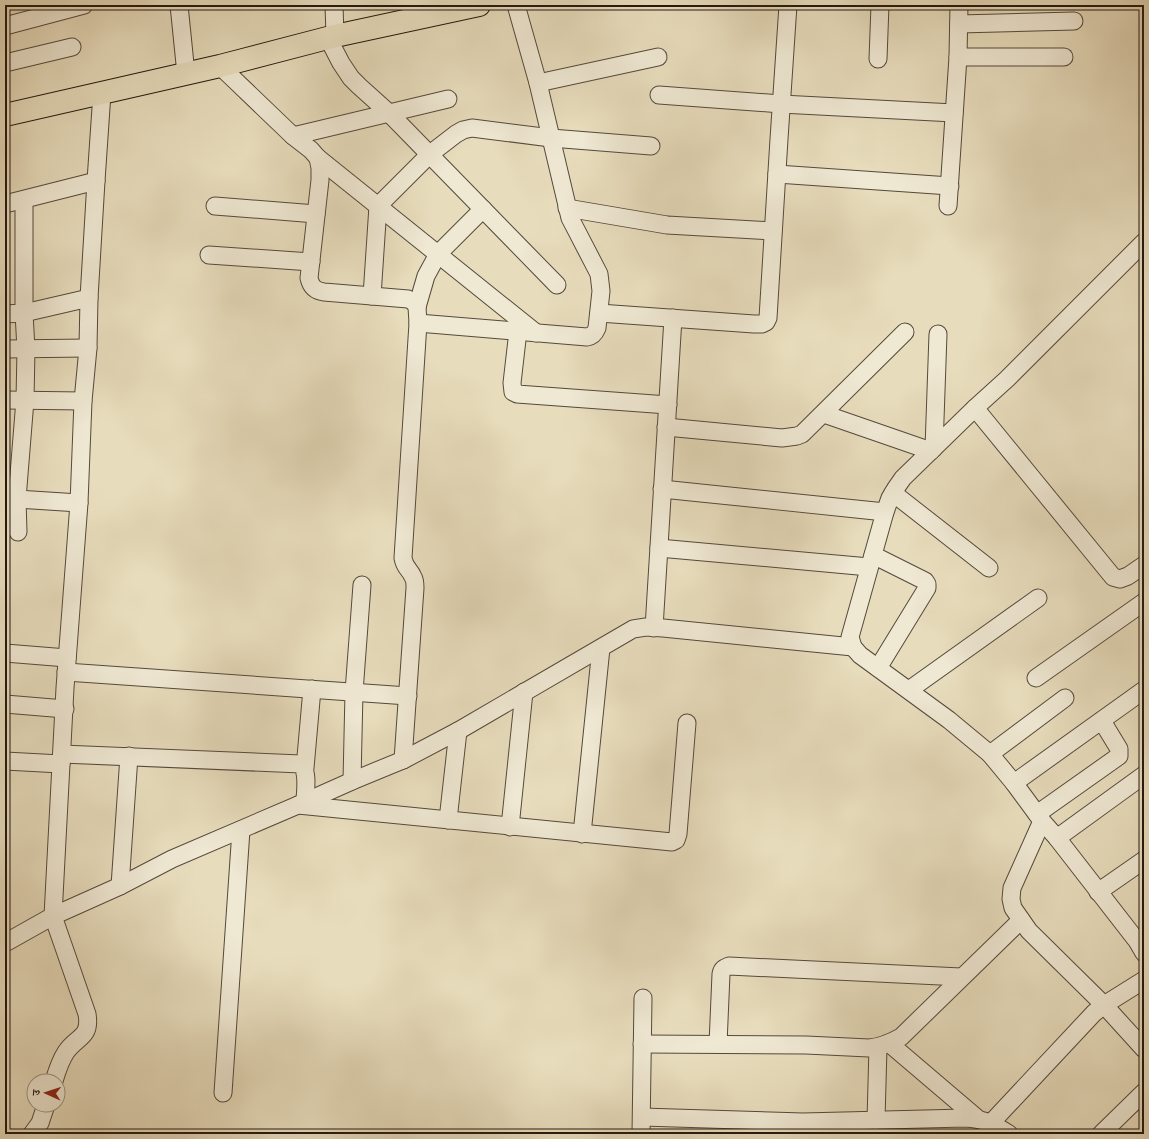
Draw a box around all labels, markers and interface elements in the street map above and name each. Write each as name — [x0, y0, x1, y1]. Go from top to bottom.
north arrow — [26, 1073, 66, 1113]
text: उ — [29, 1088, 44, 1097]

